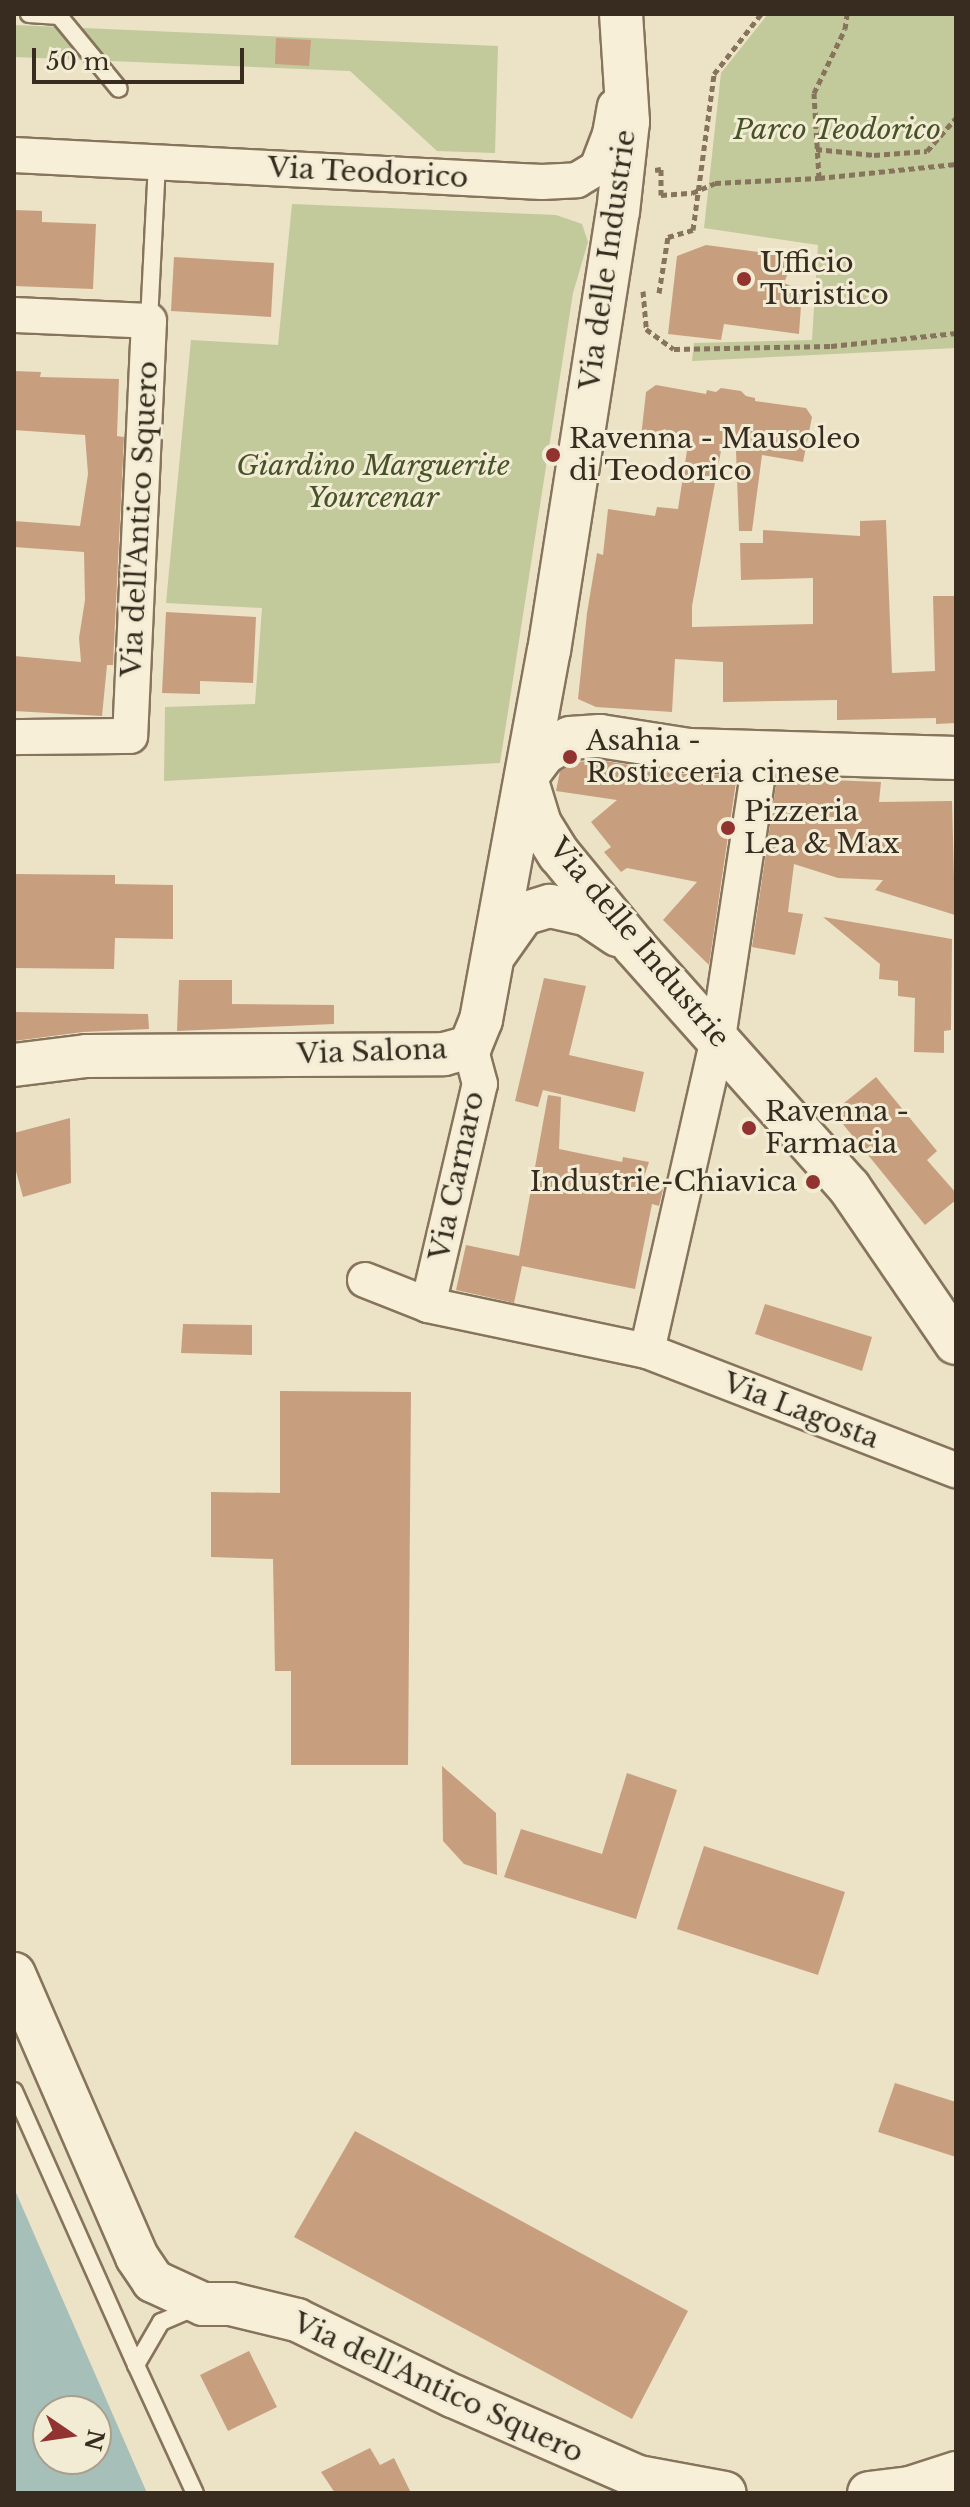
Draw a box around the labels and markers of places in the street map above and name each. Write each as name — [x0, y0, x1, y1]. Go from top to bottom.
place label: Ufficio Turistico — [760, 246, 889, 312]
marker: Ufficio Turistico — [735, 270, 753, 288]
place label: Ravenna - Mausoleo di Teodorico — [569, 422, 861, 488]
marker: Ravenna - Mausoleo di Teodorico — [544, 446, 562, 464]
place label: Asahia - Rosticceria cinese — [586, 724, 840, 790]
marker: Asahia - Rosticceria cinese — [561, 748, 579, 766]
place label: Pizzeria Lea & Max — [744, 795, 900, 861]
marker: Pizzeria Lea & Max — [719, 819, 737, 837]
place label: Ravenna - Farmacia — [765, 1095, 910, 1161]
marker: Ravenna - Farmacia — [740, 1119, 758, 1137]
place label: Industrie-Chiavica — [530, 1165, 797, 1199]
marker: Industrie-Chiavica — [804, 1173, 822, 1191]

